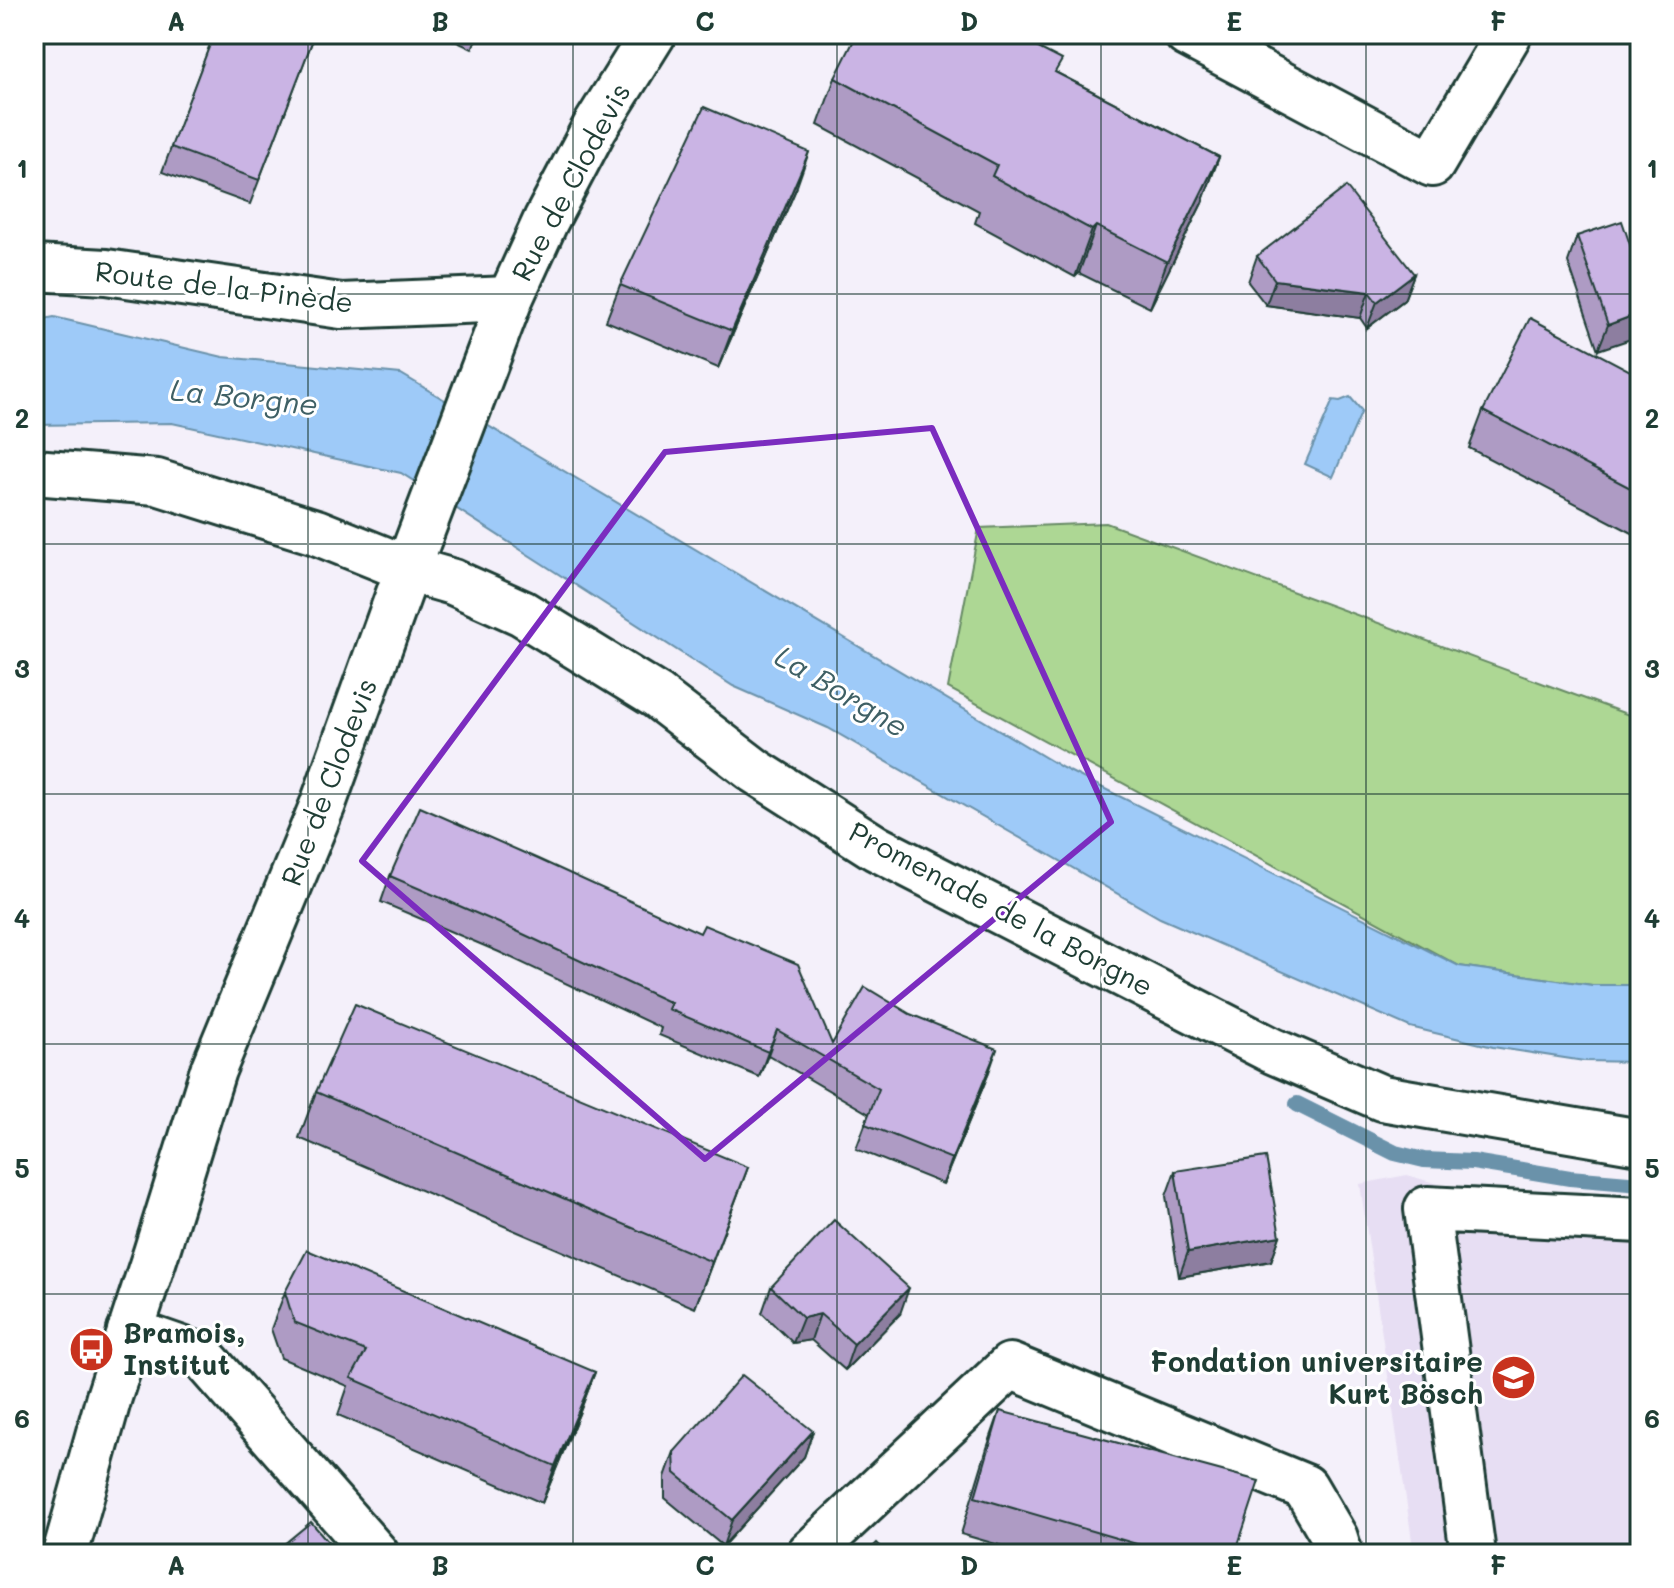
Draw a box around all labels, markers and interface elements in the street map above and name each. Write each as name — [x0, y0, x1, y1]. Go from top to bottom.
text: A — [167, 4, 185, 38]
text: B — [431, 4, 449, 38]
text: C — [695, 4, 715, 38]
text: D — [960, 4, 978, 38]
text: E — [1226, 4, 1242, 38]
text: F — [1490, 4, 1506, 38]
street label: Rue de Clodevis — [503, 76, 637, 287]
text: 1 — [16, 151, 28, 185]
text: 1 — [1646, 151, 1658, 185]
street label: Route de la Pinède — [93, 252, 355, 320]
water label: La Borgne — [168, 368, 320, 424]
text: 2 — [15, 401, 29, 435]
text: 2 — [1645, 401, 1659, 435]
water label: La Borgne — [768, 635, 916, 746]
text: 3 — [14, 651, 30, 685]
text: 3 — [1644, 651, 1660, 685]
street label: Rue de Clodevis — [272, 673, 384, 890]
street label: Promenade de la Borgne — [843, 813, 1160, 1004]
text: 4 — [14, 901, 30, 935]
text: 4 — [1644, 901, 1660, 935]
text: 5 — [14, 1151, 30, 1185]
text: 5 — [1644, 1151, 1660, 1185]
place label: Bramois, Institut — [123, 1314, 245, 1382]
bus stop icon: Bramois, Institut — [68, 1325, 116, 1373]
place label: Fondation universitaire Kurt Bösch — [1150, 1343, 1483, 1411]
school or university icon: Fondation universitaire Kurt Bösch — [1490, 1354, 1538, 1402]
text: 6 — [14, 1401, 30, 1435]
text: 6 — [1644, 1401, 1660, 1435]
text: A — [167, 1548, 185, 1582]
text: B — [431, 1548, 449, 1582]
text: C — [695, 1548, 715, 1582]
text: D — [960, 1548, 978, 1582]
text: E — [1226, 1548, 1242, 1582]
text: F — [1490, 1548, 1506, 1582]

